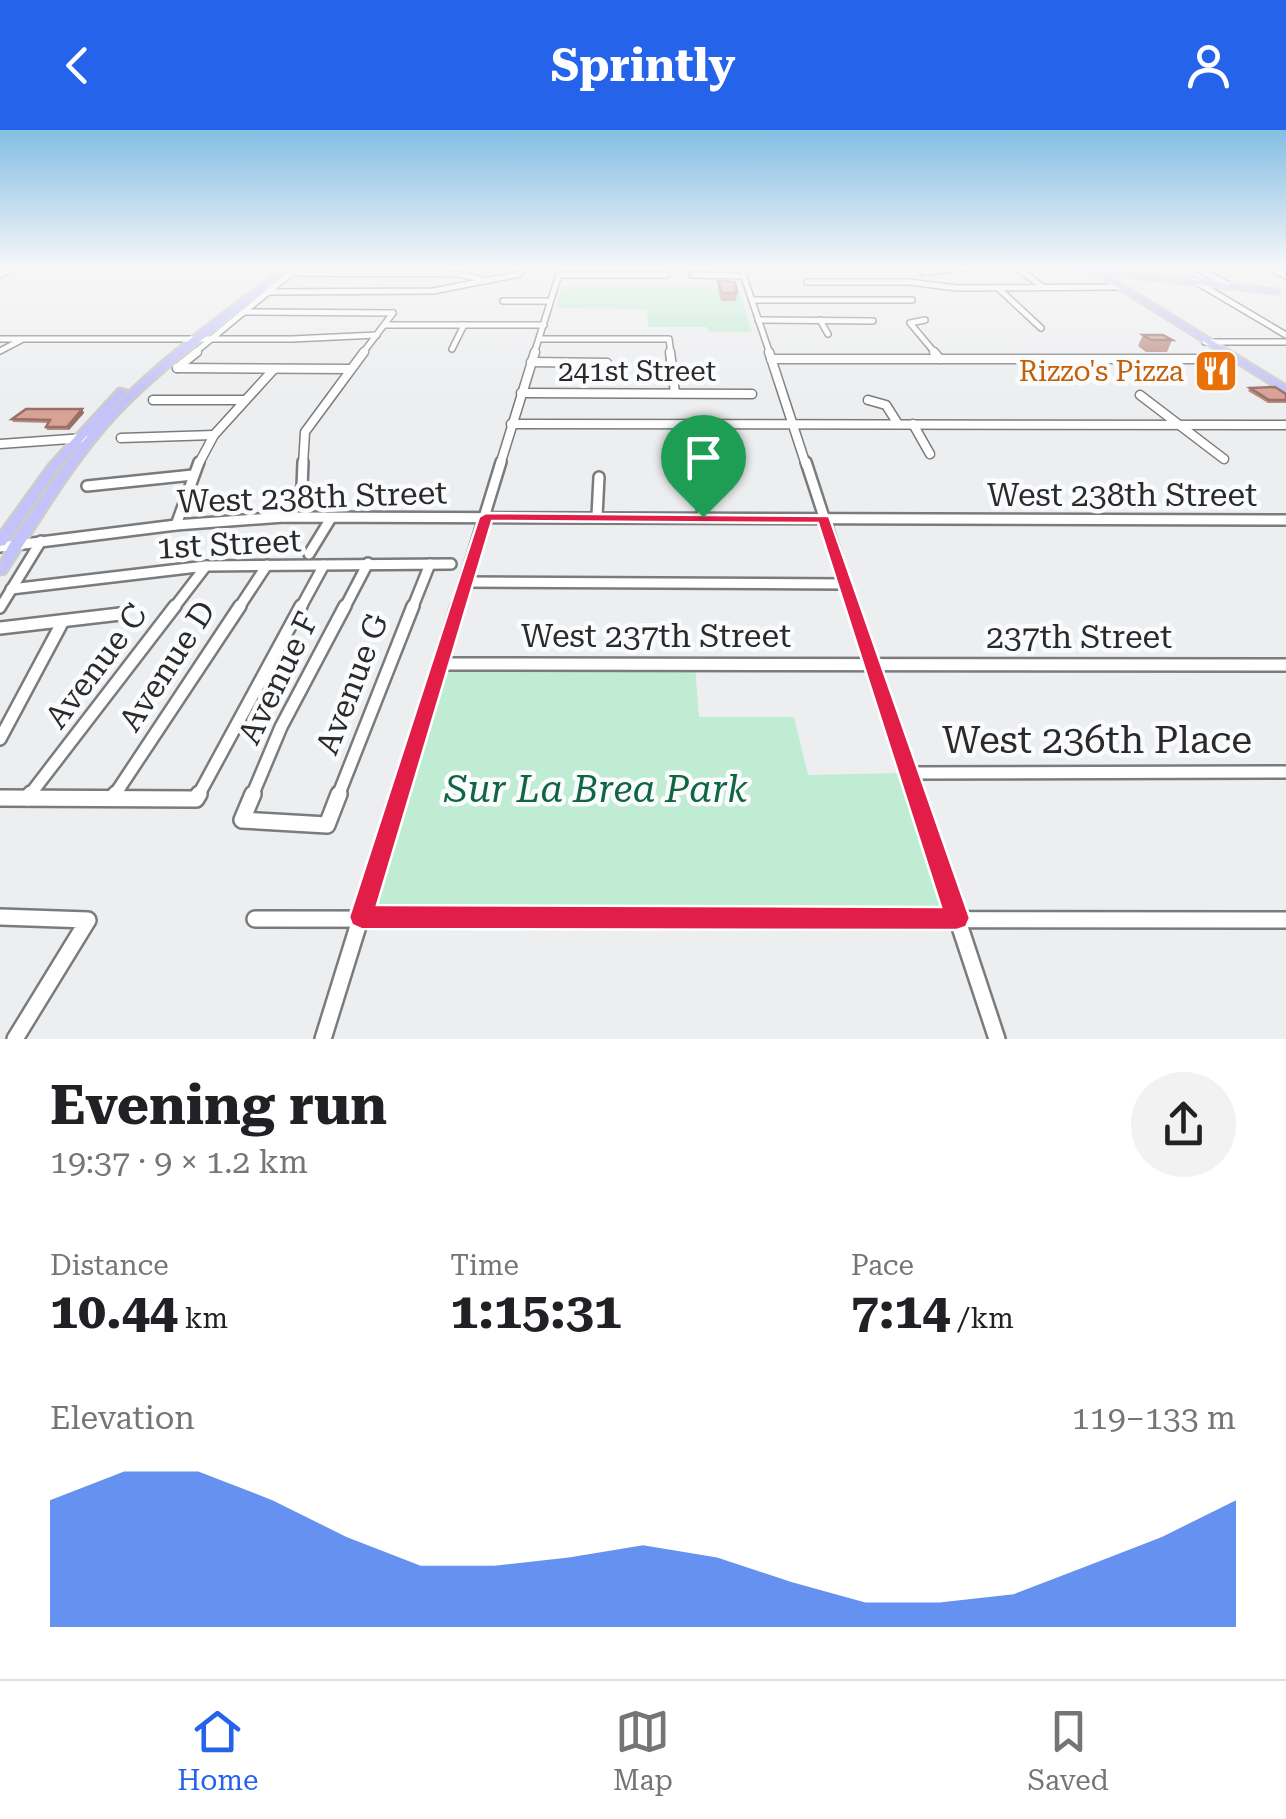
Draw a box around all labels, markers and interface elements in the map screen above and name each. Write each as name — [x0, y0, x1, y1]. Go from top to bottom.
icon: back — [50, 38, 105, 93]
icon: person — [1181, 38, 1236, 93]
text: Sprintly — [551, 39, 735, 92]
restaurant icon: Rizzo's Pizza — [1193, 348, 1239, 394]
street label: 241st Street — [558, 355, 716, 388]
place label: Rizzo's Pizza — [1019, 355, 1184, 388]
pin — [661, 415, 746, 518]
icon: arrive — [676, 430, 731, 485]
street label: West 238th Street — [176, 473, 448, 521]
street label: West 238th Street — [987, 476, 1257, 514]
street label: 1st Street — [156, 521, 302, 567]
street label: Avenue D — [111, 594, 223, 738]
street label: Avenue C — [37, 596, 155, 736]
street label: Avenue F — [230, 606, 326, 750]
street label: Avenue G — [308, 608, 396, 760]
street label: West 237th Street — [521, 617, 791, 655]
street label: 237th Street — [986, 618, 1172, 656]
street label: West 236th Place — [942, 718, 1252, 762]
park label: Sur La Brea Park — [443, 767, 748, 811]
button: share — [1131, 1072, 1236, 1177]
text: Evening run — [50, 1073, 387, 1137]
text: 19:37 · 9 × 1.2 km — [50, 1143, 308, 1181]
text: Distance — [50, 1249, 169, 1282]
text: Time — [450, 1249, 519, 1282]
text: Pace — [851, 1249, 914, 1282]
text: 10.44 — [50, 1282, 178, 1340]
text: 1:15:31 — [450, 1282, 622, 1340]
text: 7:14 — [851, 1282, 950, 1340]
text: km — [178, 1302, 228, 1335]
text: /km — [950, 1302, 1014, 1335]
text: Elevation — [50, 1399, 195, 1437]
text: 119–133 m — [1072, 1399, 1236, 1437]
tab: Home — [177, 1704, 258, 1797]
tab: Map — [613, 1704, 673, 1797]
tab: Saved — [1028, 1704, 1109, 1797]

